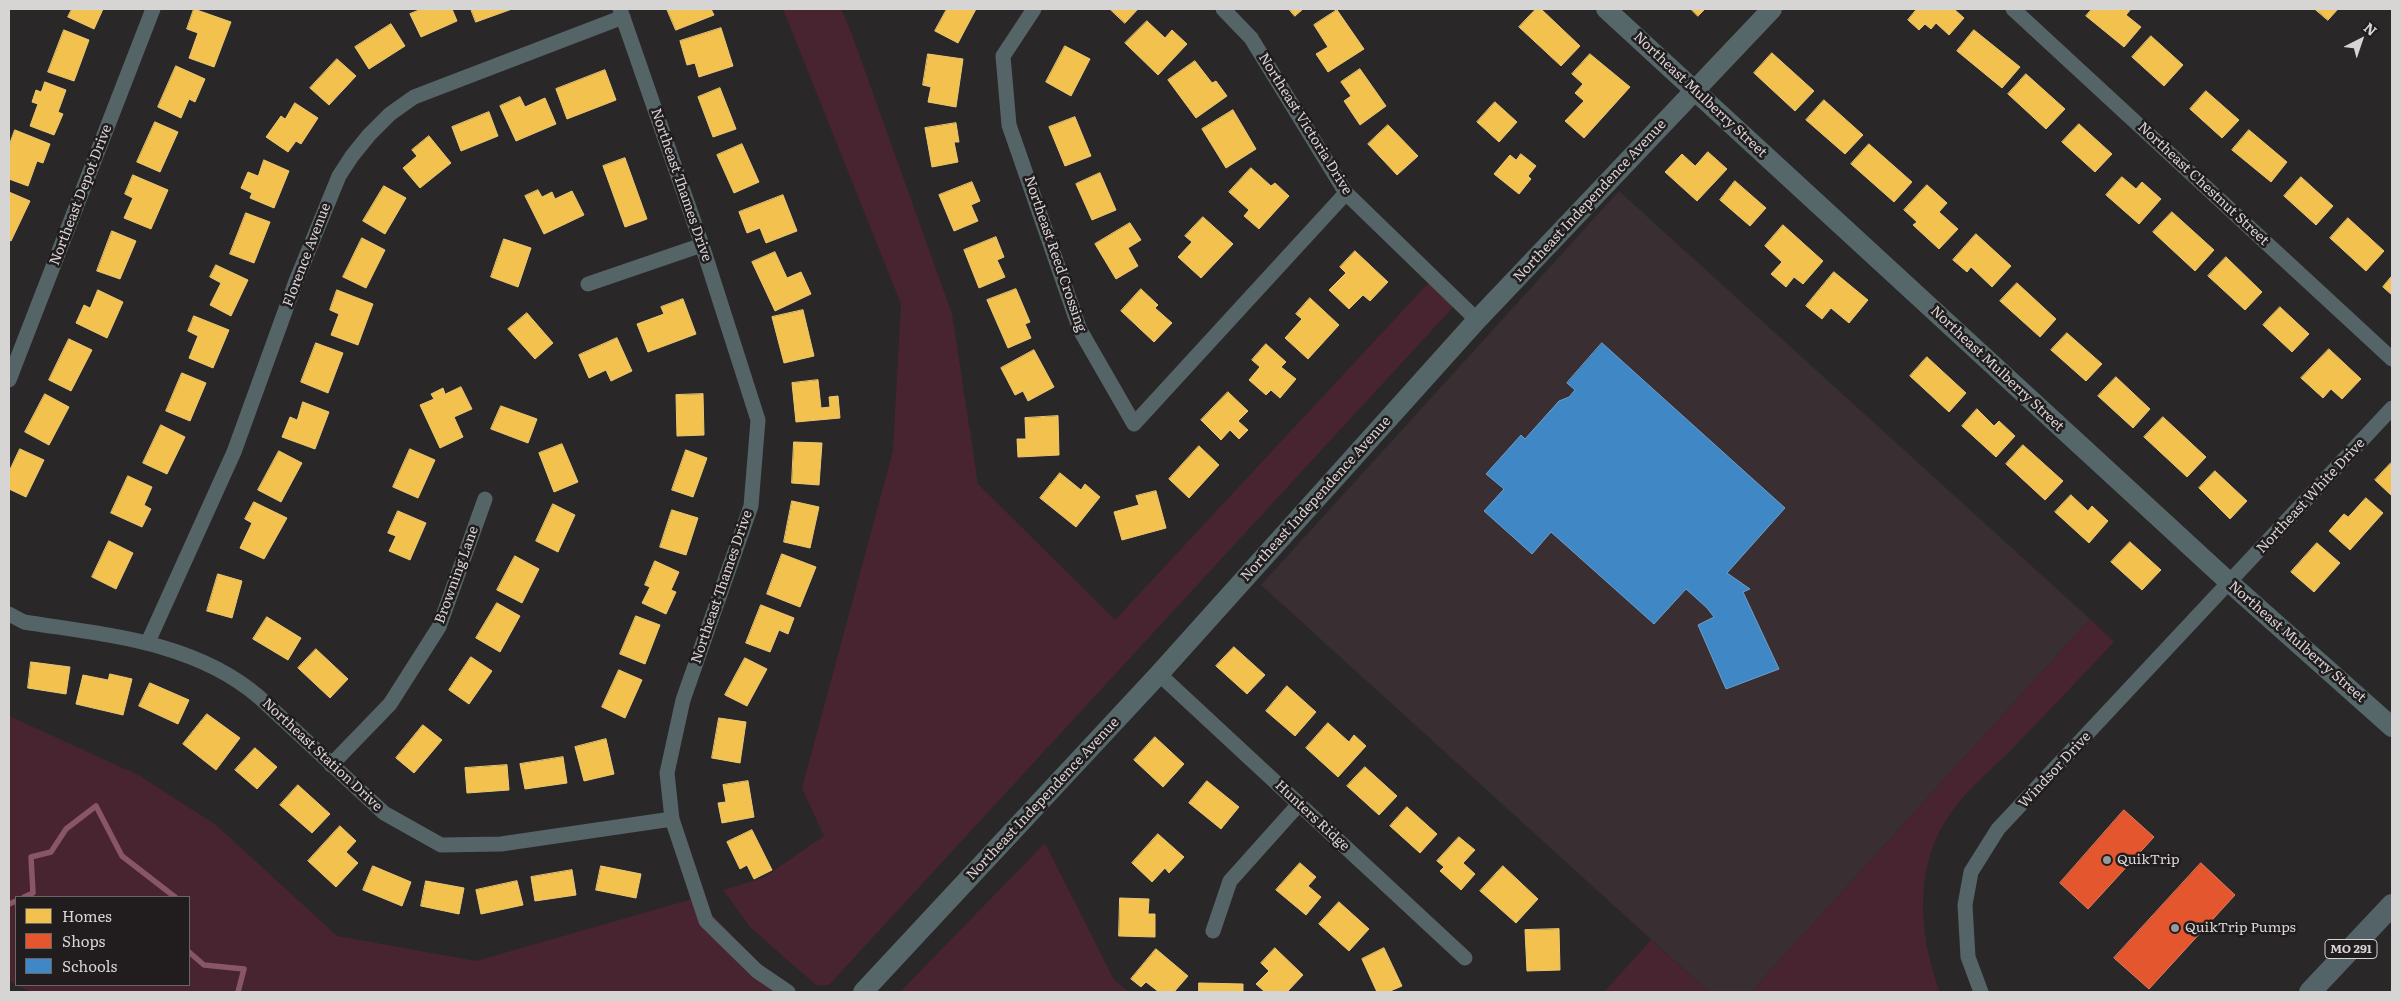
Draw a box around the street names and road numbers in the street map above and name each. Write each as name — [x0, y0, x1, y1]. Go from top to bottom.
street label: Northeast Mulberry Street — [1630, 29, 1770, 161]
street label: Northeast Victoria Drive — [1255, 50, 1355, 198]
street label: Northeast Thames Drive — [647, 106, 715, 264]
street label: Northeast Independence Avenue — [1510, 116, 1670, 286]
street label: Northeast Chestnut Street — [2134, 119, 2272, 249]
street label: Northeast Depot Drive — [46, 122, 116, 268]
street label: Northeast Reed Crossing — [1020, 174, 1090, 334]
street label: Florence Avenue — [279, 201, 335, 309]
street label: Northeast Mulberry Street — [1927, 303, 2067, 435]
street label: Northeast Independence Avenue — [1237, 413, 1395, 585]
street label: Northeast White Drive — [2253, 435, 2369, 557]
street label: Northeast Thames Drive — [688, 508, 756, 666]
street label: Browning Lane — [432, 524, 482, 626]
street label: Northeast Mulberry Street — [2225, 578, 2369, 706]
street label: Northeast Station Drive — [259, 695, 385, 815]
street label: Northeast Independence Avenue — [963, 714, 1123, 884]
street label: Windsor Drive — [2015, 728, 2095, 812]
street label: Hunters Ridge — [1271, 777, 1353, 855]
road number: MO 291 — [2325, 940, 2377, 959]

